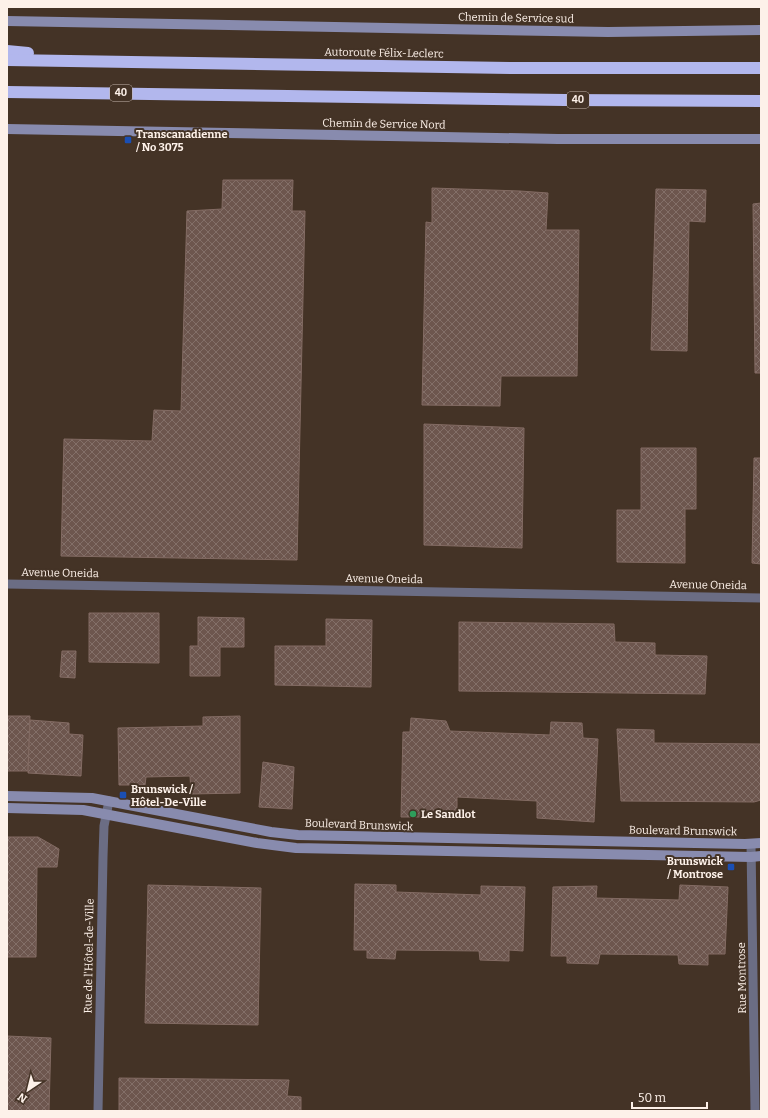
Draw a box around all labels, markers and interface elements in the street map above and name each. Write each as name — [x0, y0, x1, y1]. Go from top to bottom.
street label: Chemin de Service sud — [458, 10, 575, 26]
street label: Autoroute Félix-Leclerc — [324, 45, 444, 61]
road number: 40 — [110, 85, 132, 101]
road number: 40 — [567, 92, 589, 108]
street label: Chemin de Service Nord — [322, 116, 446, 132]
place label: Transcanadienne / No 3075 — [135, 128, 227, 154]
marker: Transcanadienne / No 3075 — [123, 135, 133, 145]
street label: Avenue Oneida — [21, 566, 99, 580]
street label: Avenue Oneida — [345, 572, 423, 586]
street label: Avenue Oneida — [669, 578, 747, 592]
place label: Brunswick / Hôtel-De-Ville — [131, 783, 206, 809]
marker: Brunswick / Hôtel-De-Ville — [118, 790, 128, 800]
place label: Le Sandlot — [421, 808, 476, 821]
marker: Le Sandlot — [408, 809, 418, 819]
street label: Boulevard Brunswick — [305, 817, 414, 833]
street label: Boulevard Brunswick — [629, 824, 738, 838]
place label: Brunswick / Montrose — [666, 855, 723, 881]
marker: Brunswick / Montrose — [726, 862, 736, 872]
street label: Rue de l'Hôtel-de-Ville — [81, 898, 97, 1014]
street label: Rue Montrose — [735, 942, 749, 1014]
north arrow — [8, 1070, 48, 1110]
scale bar — [632, 1084, 707, 1110]
text: N — [15, 1090, 30, 1106]
text: 50 m — [638, 1091, 667, 1105]

